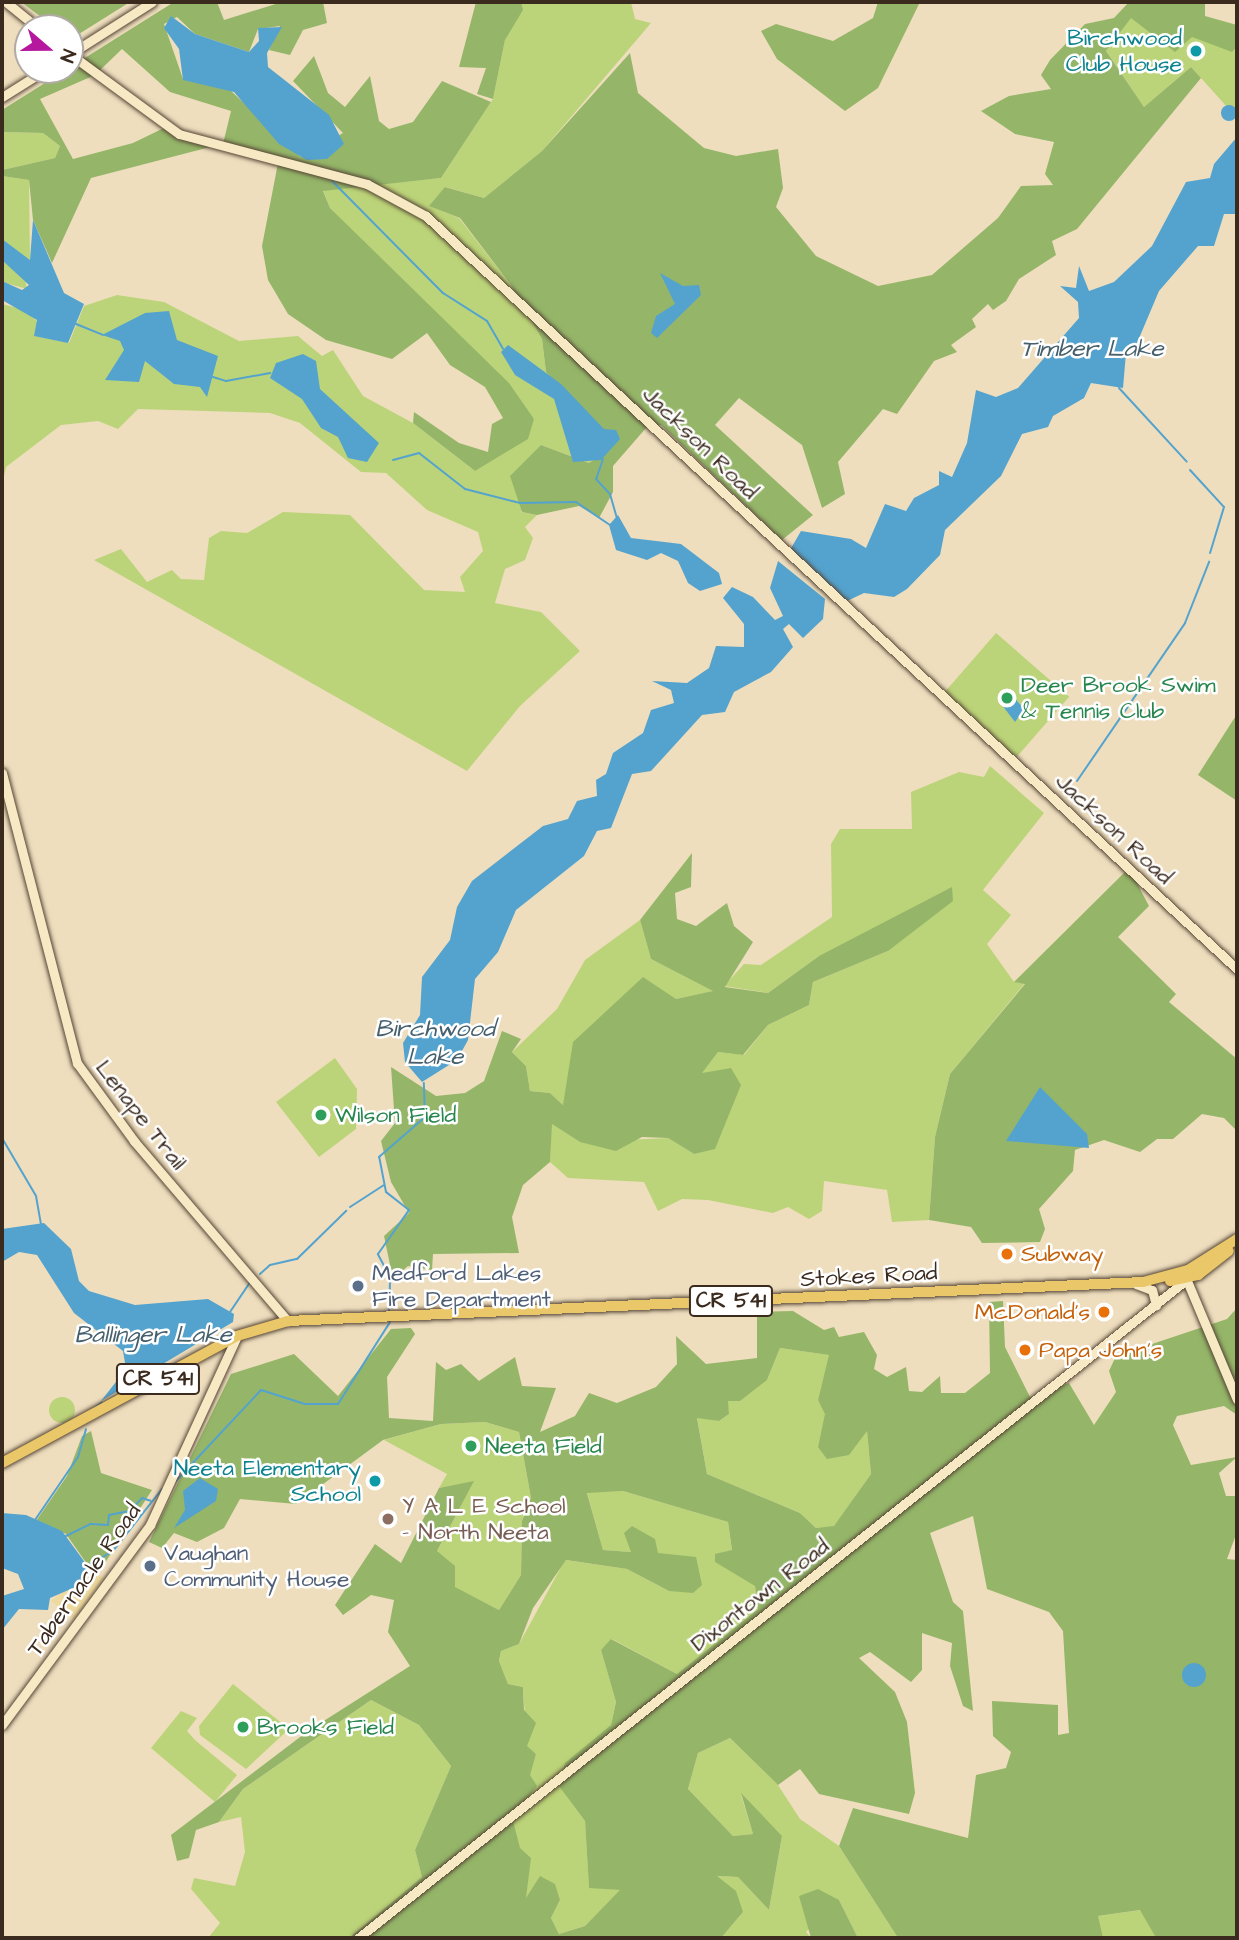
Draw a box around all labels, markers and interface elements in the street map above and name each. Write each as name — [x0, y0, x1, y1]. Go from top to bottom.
north arrow — [14, 14, 84, 84]
place label: Birchwood Club House — [1066, 24, 1182, 78]
marker: Birchwood Club House — [1188, 43, 1204, 59]
text: N — [53, 45, 82, 66]
water label: Timber Lake — [1020, 336, 1164, 364]
street label: Jackson Road — [636, 381, 764, 505]
place label: Deer Brook Swim & Tennis Club — [1021, 671, 1216, 725]
marker: Deer Brook Swim & Tennis Club — [999, 690, 1015, 706]
street label: Jackson Road — [1050, 768, 1178, 890]
water label: Birchwood Lake — [375, 1016, 495, 1072]
street label: Lenape Trail — [90, 1055, 192, 1175]
place label: Wilson Field — [335, 1101, 456, 1129]
marker: Wilson Field — [313, 1107, 329, 1123]
place label: Subway — [1021, 1240, 1103, 1268]
marker: Subway — [999, 1246, 1015, 1262]
place label: Medford Lakes Fire Department — [372, 1259, 551, 1313]
street label: Stokes Road — [800, 1259, 938, 1293]
marker: Medford Lakes Fire Department — [350, 1278, 366, 1294]
road number: CR 541 — [687, 1284, 775, 1318]
place label: McDonald's — [975, 1298, 1090, 1326]
marker: McDonald's — [1096, 1304, 1112, 1320]
water label: Ballinger Lake — [74, 1322, 232, 1350]
place label: Papa John's — [1039, 1336, 1162, 1364]
marker: Papa John's — [1017, 1342, 1033, 1358]
road number: CR 541 — [114, 1362, 202, 1396]
place label: Neeta Field — [485, 1432, 602, 1460]
marker: Neeta Field — [463, 1438, 479, 1454]
place label: Neeta Elementary School — [174, 1454, 361, 1508]
marker: Neeta Elementary School — [367, 1473, 383, 1489]
place label: Y A L E School - North Neeta — [402, 1492, 566, 1546]
street label: Tabernacle Road — [21, 1498, 147, 1662]
marker: Y A L E School - North Neeta — [380, 1511, 396, 1527]
street label: Dixontown Road — [685, 1532, 835, 1658]
place label: Vaughan Community House — [164, 1539, 349, 1593]
marker: Vaughan Community House — [142, 1558, 158, 1574]
place label: Brooks Field — [257, 1713, 394, 1741]
marker: Brooks Field — [235, 1719, 251, 1735]

